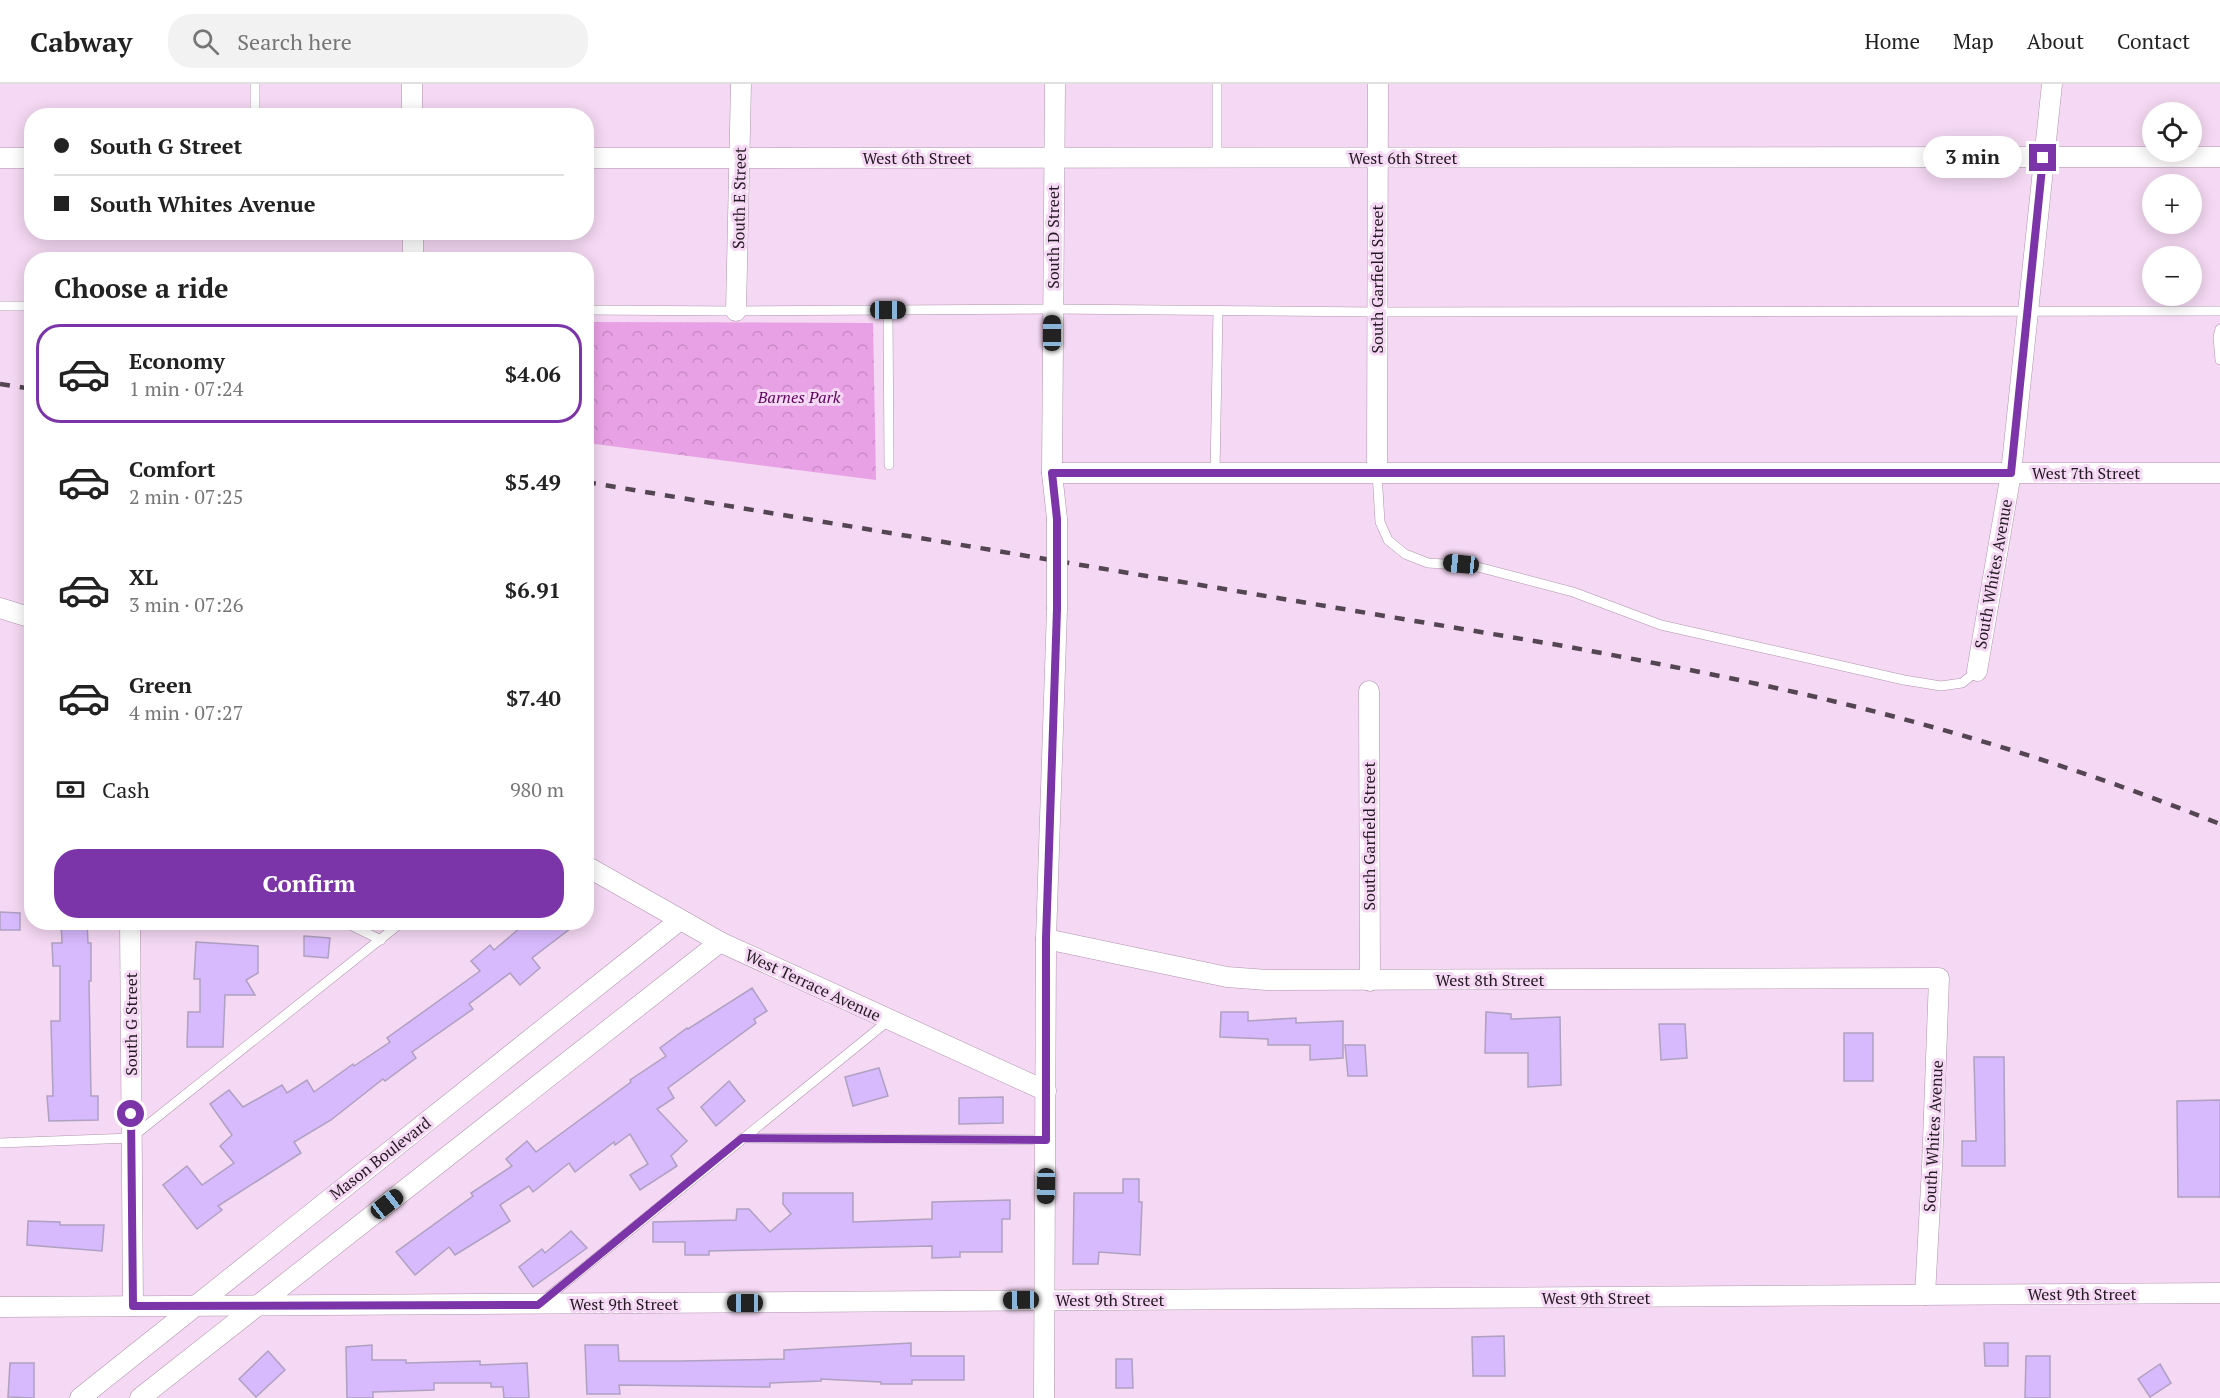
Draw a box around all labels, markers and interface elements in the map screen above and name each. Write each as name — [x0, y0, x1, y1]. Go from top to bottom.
search box — [168, 14, 588, 68]
text: Cabway — [30, 23, 132, 60]
icon: search — [189, 25, 222, 58]
text: Search here — [237, 27, 352, 56]
text: Home — [1864, 27, 1920, 55]
text: Map — [1953, 27, 1994, 55]
text: About — [2027, 27, 2084, 55]
text: Contact — [2117, 27, 2190, 55]
map controls — [2142, 102, 2202, 306]
button: locate — [2142, 102, 2202, 162]
text: South G Street — [90, 131, 242, 160]
callout: 3 min — [1923, 137, 2022, 179]
text: 3 min — [1945, 143, 2000, 170]
route end — [2029, 144, 2056, 171]
street label: South E Street — [727, 147, 751, 249]
street label: West 6th Street — [862, 147, 972, 169]
street label: West 6th Street — [1348, 147, 1458, 169]
button: + — [2142, 174, 2202, 234]
street label: South D Street — [1042, 185, 1064, 289]
text: South Whites Avenue — [90, 189, 316, 218]
street label: South Garfield Street — [1366, 204, 1388, 353]
button: − — [2142, 246, 2202, 306]
text: Choose a ride — [54, 270, 229, 306]
car — [870, 301, 906, 319]
car — [1043, 315, 1061, 351]
text: Economy — [129, 346, 225, 375]
icon: car — [57, 347, 111, 401]
text: $4.06 — [505, 359, 561, 388]
text: 1 min · 07:24 — [129, 375, 243, 402]
park label: Barnes Park — [757, 386, 841, 408]
text: Comfort — [129, 454, 215, 483]
icon: car — [57, 455, 111, 509]
street label: West 7th Street — [2032, 462, 2140, 484]
text: $5.49 — [505, 467, 561, 496]
text: 2 min · 07:25 — [129, 483, 243, 510]
street label: South Whites Avenue — [1969, 497, 2017, 651]
car — [1442, 553, 1480, 575]
text: XL — [129, 562, 158, 591]
icon: car — [57, 563, 111, 617]
text: $6.91 — [505, 575, 561, 604]
text: 3 min · 07:26 — [129, 591, 243, 618]
text: Green — [129, 670, 192, 699]
icon: car — [57, 671, 111, 725]
text: $7.40 — [506, 683, 561, 712]
text: 4 min · 07:27 — [129, 699, 243, 726]
street label: South Garfield Street — [1358, 761, 1380, 910]
icon: cash — [54, 773, 87, 806]
text: Cash — [102, 775, 150, 804]
text: 980 m — [510, 776, 564, 803]
button: Confirm — [54, 849, 564, 918]
street label: West Terrace Avenue — [742, 944, 884, 1026]
street label: West 8th Street — [1435, 969, 1545, 991]
street label: South G Street — [120, 972, 142, 1076]
street label: South Whites Avenue — [1918, 1060, 1948, 1212]
route start — [117, 1100, 144, 1127]
street label: Mason Boulevard — [325, 1111, 435, 1204]
car — [1037, 1168, 1055, 1204]
car — [367, 1186, 407, 1222]
street label: West 9th Street — [2027, 1283, 2137, 1305]
street label: West 9th Street — [1541, 1287, 1651, 1309]
street label: West 9th Street — [1055, 1289, 1165, 1311]
car — [1003, 1291, 1039, 1309]
street label: West 9th Street — [569, 1293, 679, 1315]
car — [727, 1294, 763, 1312]

